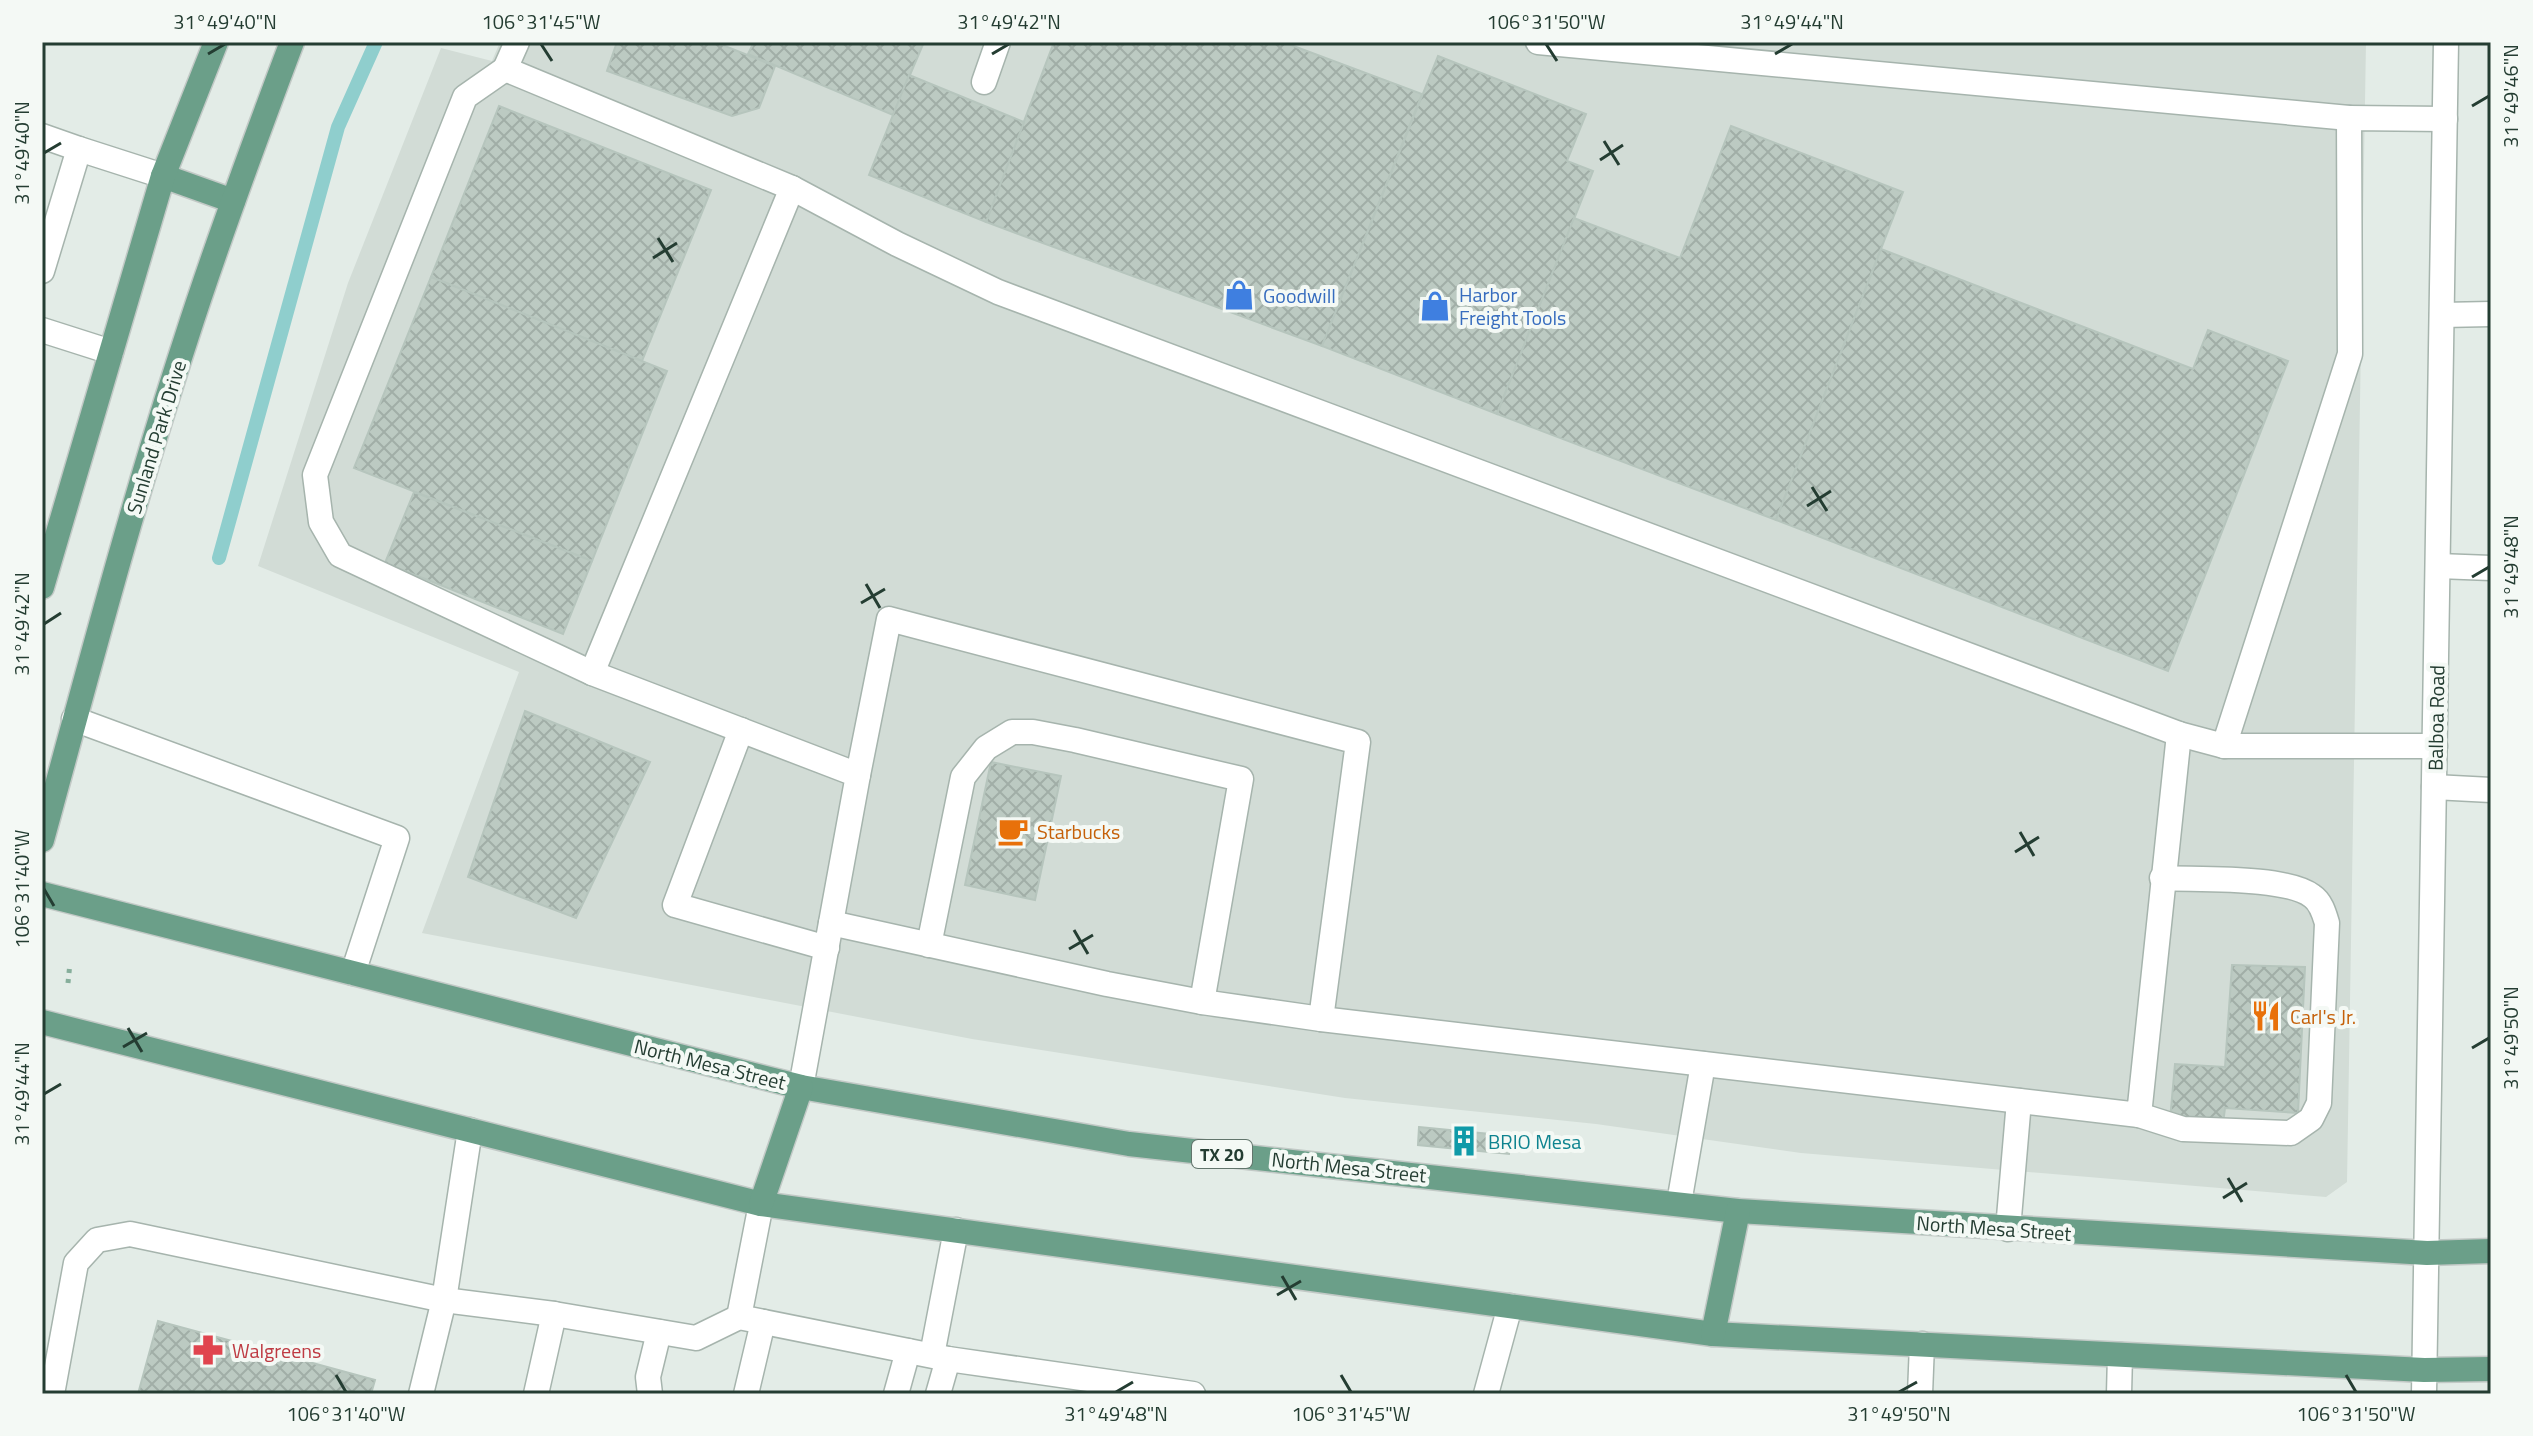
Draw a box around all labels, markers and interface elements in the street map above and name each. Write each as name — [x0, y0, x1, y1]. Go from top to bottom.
text: 31°49'40"N — [173, 6, 277, 37]
text: 106°31'45"W — [482, 6, 601, 37]
text: 31°49'42"N — [957, 6, 1061, 37]
text: 106°31'50"W — [1487, 6, 1606, 37]
text: 31°49'44"N — [1740, 6, 1844, 37]
text: 31°49'46"N — [2495, 44, 2526, 148]
text: 31°49'40"N — [6, 101, 37, 205]
shop icon: Goodwill — [1222, 278, 1256, 312]
place label: Harbor Freight Tools — [1459, 279, 1566, 333]
place label: Goodwill — [1263, 280, 1336, 311]
shop icon: Harbor Freight Tools — [1418, 289, 1452, 323]
street label: Sunland Park Drive — [118, 356, 194, 518]
text: 31°49'48"N — [2495, 515, 2526, 619]
text: 31°49'42"N — [6, 572, 37, 676]
street label: Balboa Road — [2420, 665, 2452, 771]
cafe icon: Starbucks — [996, 814, 1030, 848]
place label: Starbucks — [1037, 816, 1120, 847]
text: 106°31'40"W — [6, 829, 37, 948]
text: 31°49'50"N — [2495, 986, 2526, 1090]
restaurant icon: Carl's Jr. — [2249, 999, 2283, 1033]
place label: Carl's Jr. — [2290, 1001, 2356, 1032]
street label: North Mesa Street — [631, 1030, 789, 1098]
text: 31°49'44"N — [6, 1042, 37, 1146]
building icon: BRIO Mesa — [1447, 1124, 1481, 1158]
place label: BRIO Mesa — [1488, 1126, 1581, 1157]
road number: TX 20 — [1192, 1140, 1252, 1168]
street label: North Mesa Street — [1270, 1143, 1428, 1191]
street label: North Mesa Street — [1916, 1207, 2072, 1249]
pharmacy icon: Walgreens — [191, 1333, 225, 1367]
place label: Walgreens — [232, 1335, 321, 1366]
text: 106°31'40"W — [287, 1398, 406, 1429]
text: 31°49'48"N — [1064, 1398, 1168, 1429]
text: 106°31'45"W — [1292, 1398, 1411, 1429]
text: 31°49'50"N — [1847, 1398, 1951, 1429]
text: 106°31'50"W — [2297, 1398, 2416, 1429]

